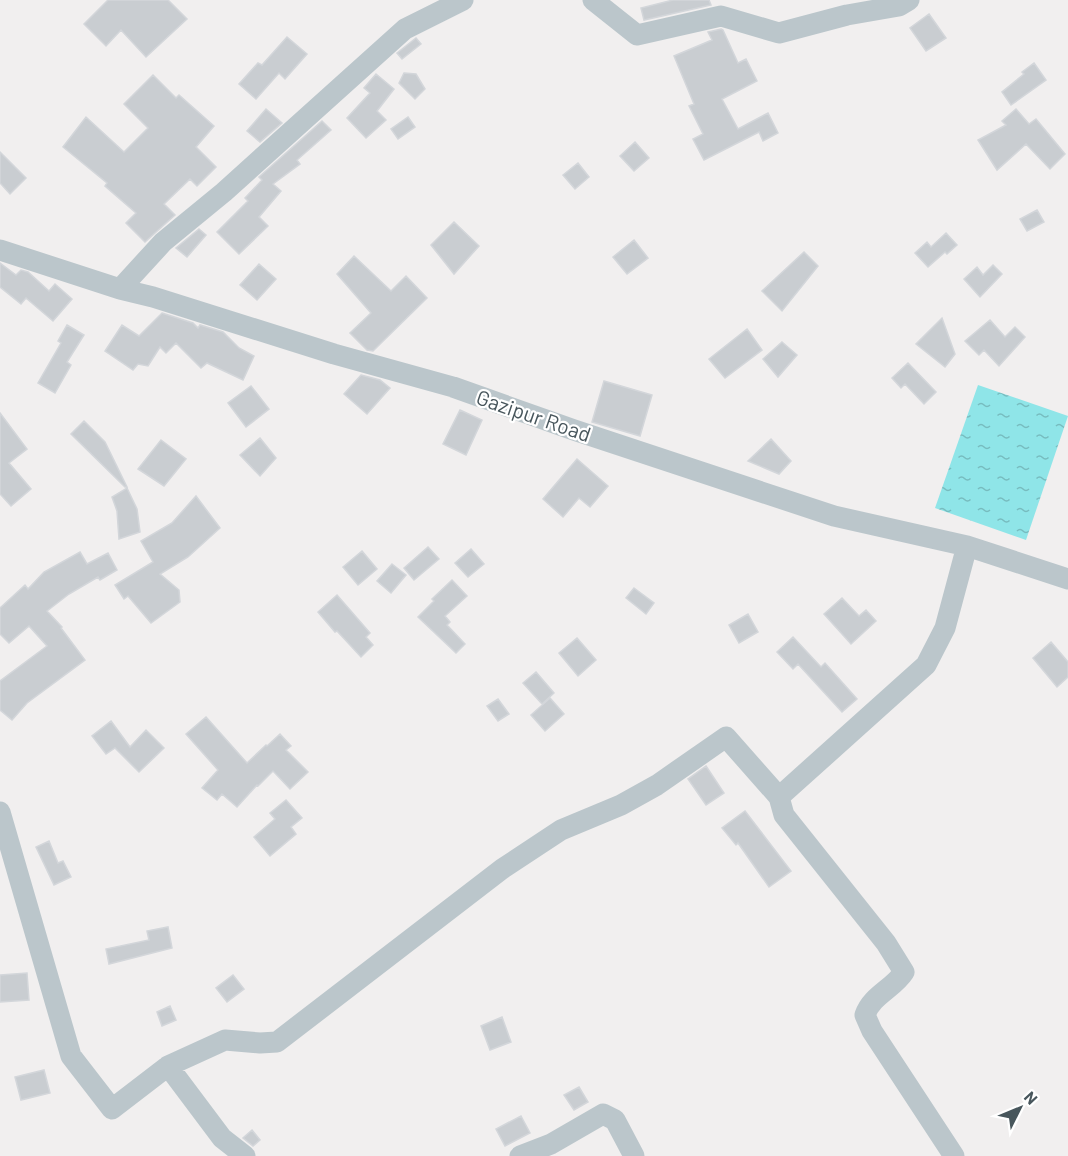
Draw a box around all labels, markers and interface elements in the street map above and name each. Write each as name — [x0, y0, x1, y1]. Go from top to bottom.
street label: Gazipur Road — [474, 384, 594, 446]
north arrow — [990, 1078, 1050, 1138]
text: N — [1021, 1087, 1042, 1108]

